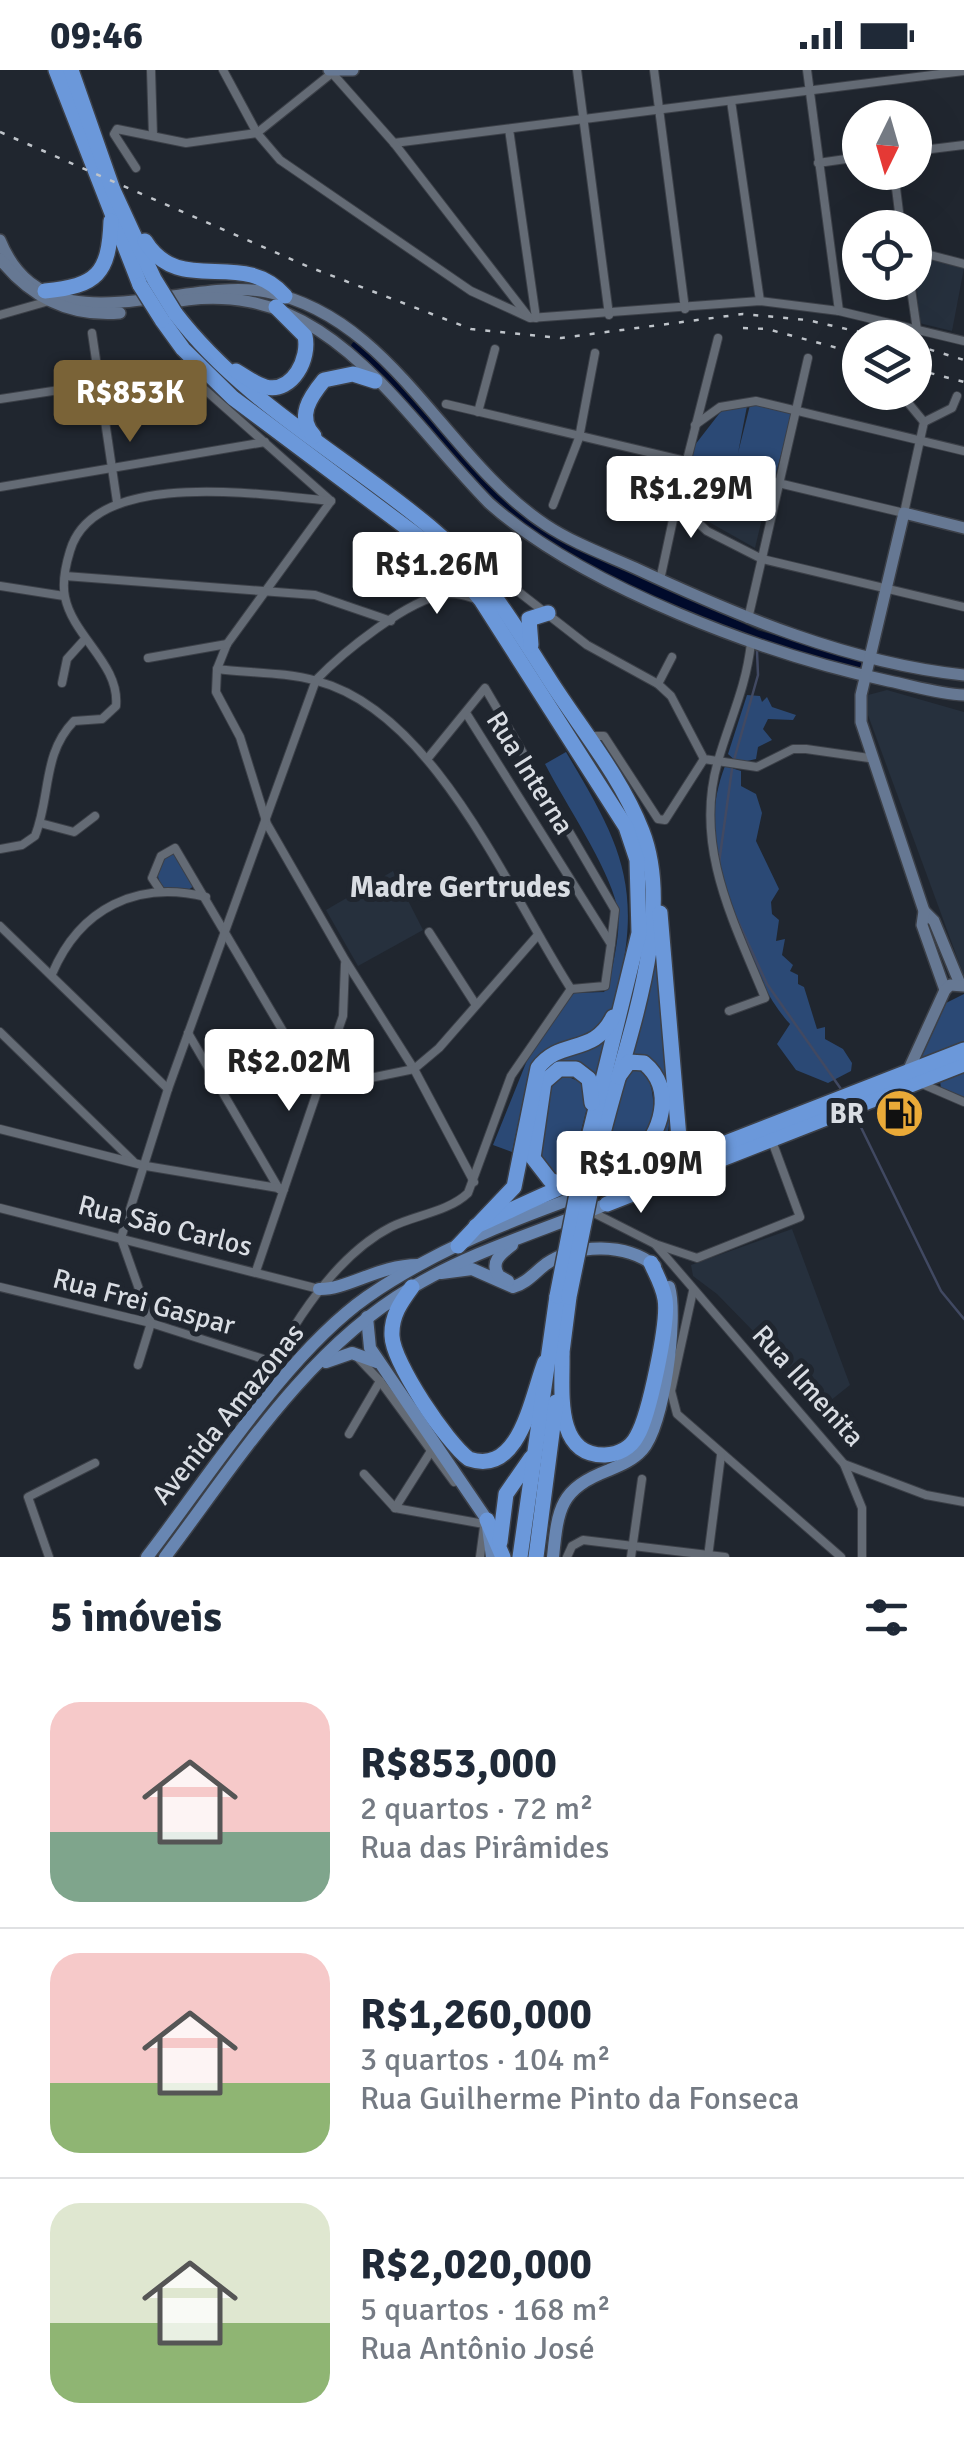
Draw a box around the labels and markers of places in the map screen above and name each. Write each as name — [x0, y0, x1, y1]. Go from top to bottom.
pin: R$853K — [49, 360, 211, 445]
pin: R$1.29M — [599, 456, 783, 541]
pin: R$1.26M — [345, 532, 529, 617]
pin: R$2.02M — [197, 1029, 381, 1114]
fuel station icon: BR — [873, 1088, 925, 1140]
place label: BR — [830, 1097, 864, 1131]
pin: R$1.09M — [549, 1131, 733, 1216]

